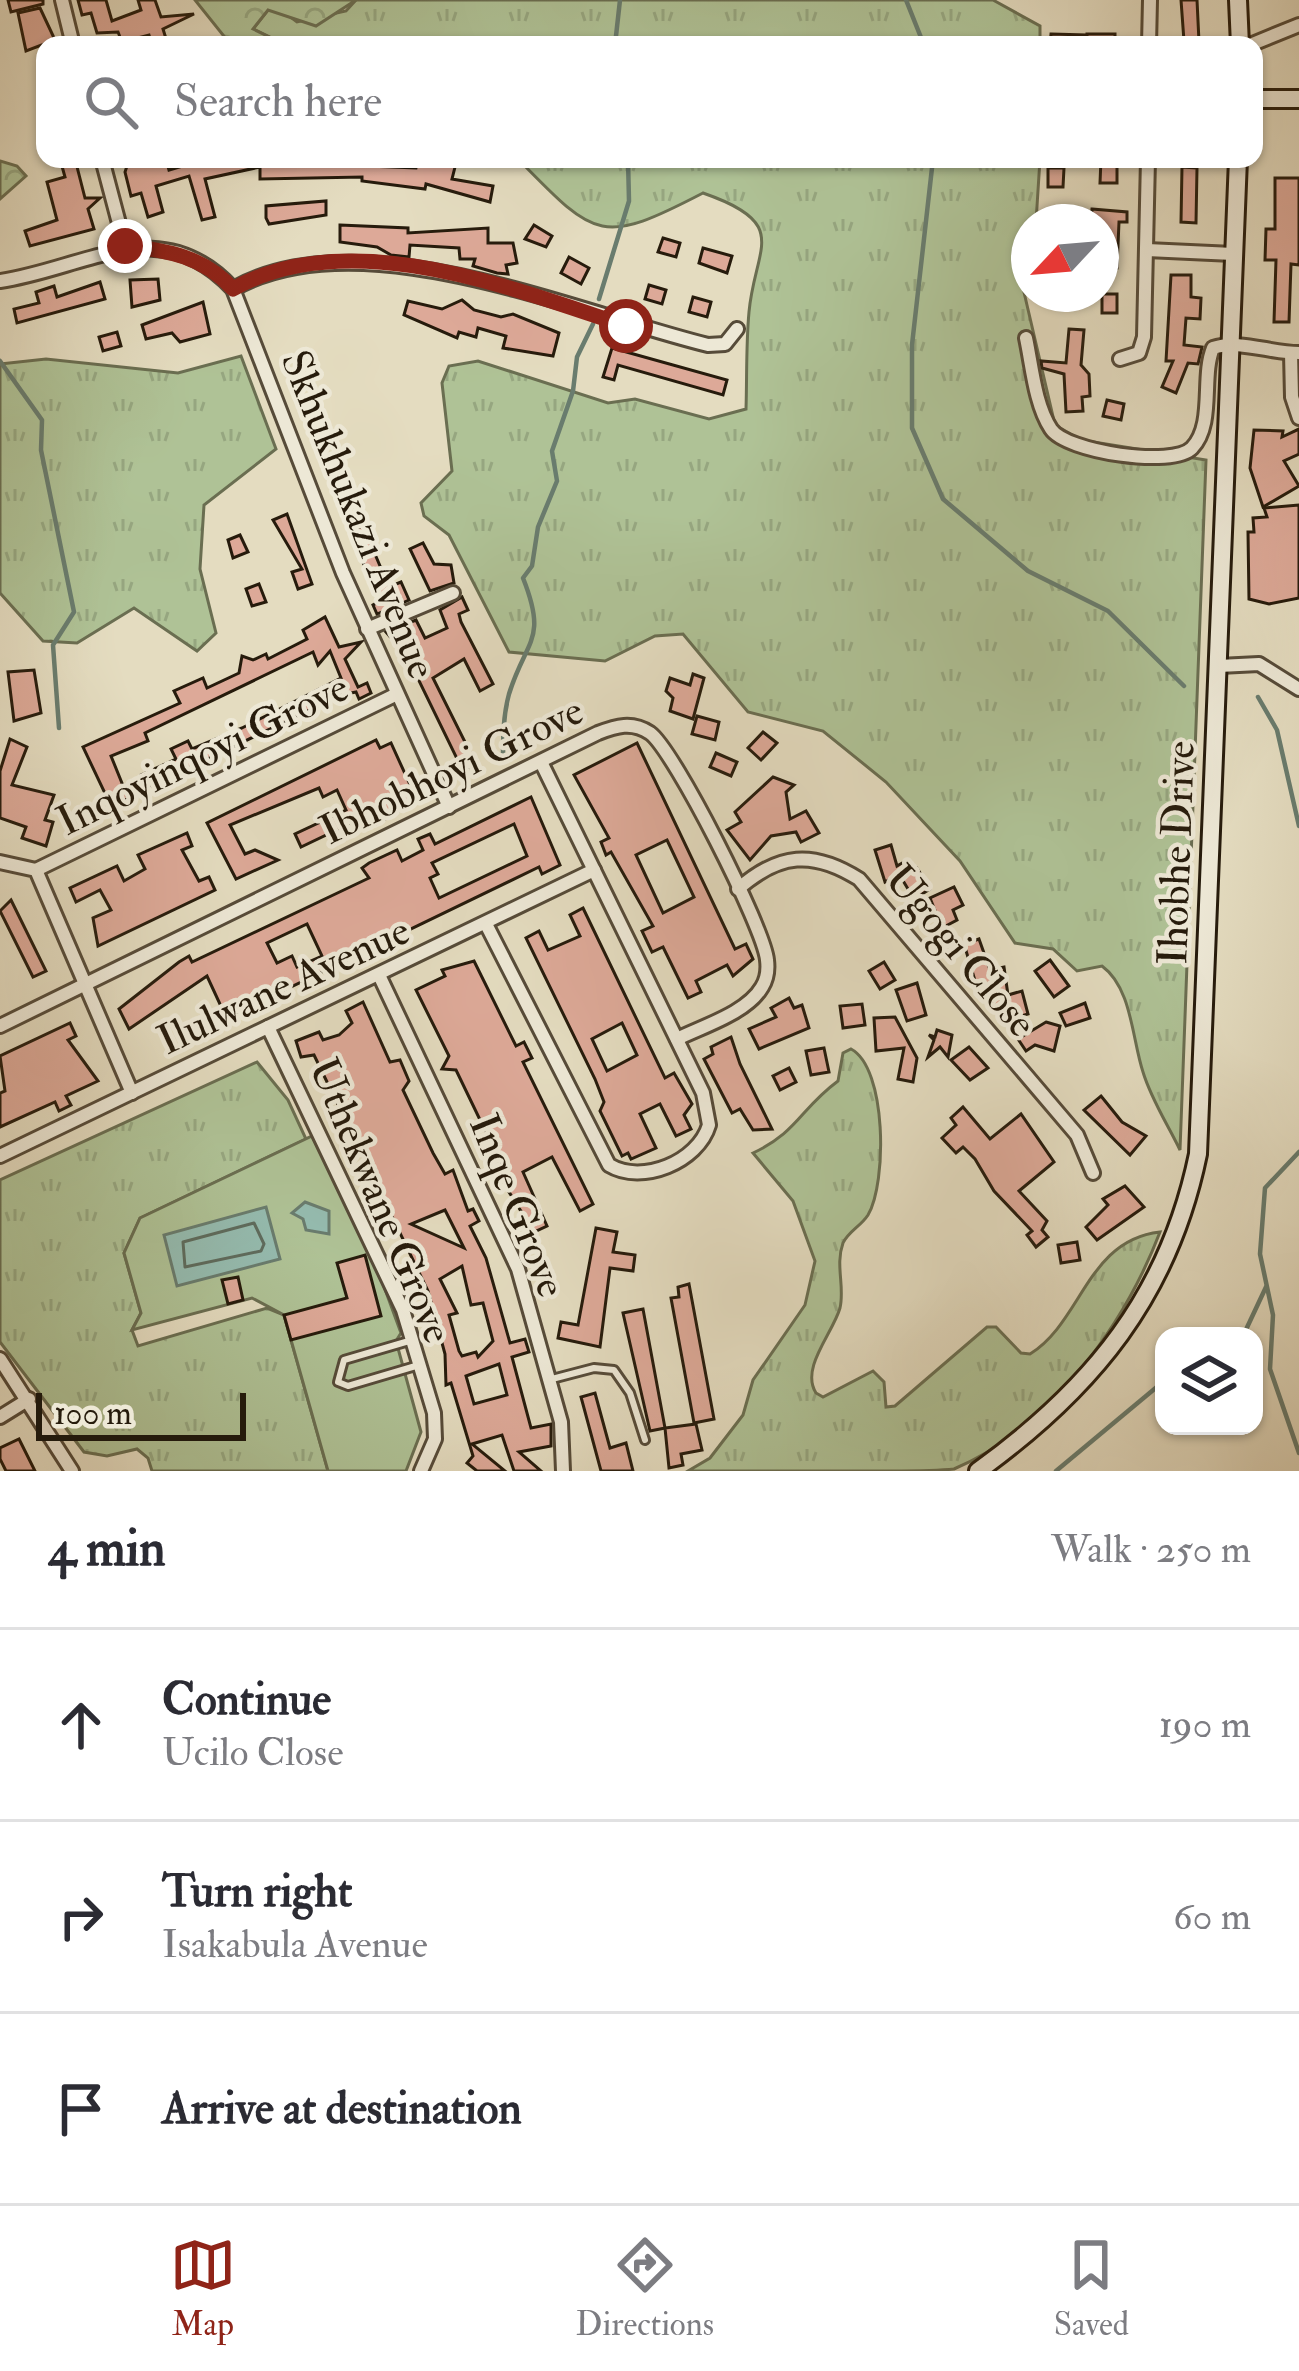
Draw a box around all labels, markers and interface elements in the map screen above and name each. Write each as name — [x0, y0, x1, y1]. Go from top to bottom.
search box — [36, 36, 1263, 168]
icon: search — [78, 69, 144, 135]
text: Search here — [174, 74, 382, 130]
north arrow — [1011, 204, 1119, 312]
route end — [98, 219, 152, 273]
route start — [599, 299, 653, 353]
street label: Skhukhukazi Avenue — [269, 343, 448, 686]
street label: Inqoyinqoyi Grove — [49, 662, 357, 848]
street label: Ibhobhoyi Grove — [312, 685, 592, 857]
street label: Ihobhe Drive — [1147, 740, 1207, 966]
street label: Ugogi Close — [873, 855, 1048, 1048]
street label: Ilulwane Avenue — [149, 905, 418, 1067]
street label: Uthekwane Grove — [297, 1051, 464, 1351]
street label: Inqe Grove — [457, 1107, 577, 1305]
map controls — [1155, 1327, 1263, 1435]
button: layers — [1155, 1327, 1263, 1435]
scale bar — [36, 1387, 246, 1440]
text: 100 m — [54, 1393, 132, 1434]
text: 4 min — [48, 1517, 166, 1581]
text: Walk · 250 m — [1051, 1525, 1251, 1574]
text: Continue — [162, 1672, 331, 1728]
icon: ahead — [48, 1692, 114, 1758]
text: 190 m — [1159, 1700, 1251, 1749]
text: Ucilo Close — [162, 1728, 343, 1777]
text: Turn right — [162, 1864, 352, 1920]
icon: right — [48, 1884, 114, 1950]
text: 60 m — [1173, 1892, 1251, 1941]
text: Isakabula Avenue — [162, 1920, 428, 1969]
icon: arrive — [48, 2076, 114, 2142]
text: Arrive at destination — [162, 2081, 522, 2137]
tab: Map — [170, 2232, 236, 2345]
tab: Directions — [576, 2232, 714, 2345]
tab: Saved — [1054, 2232, 1129, 2345]

